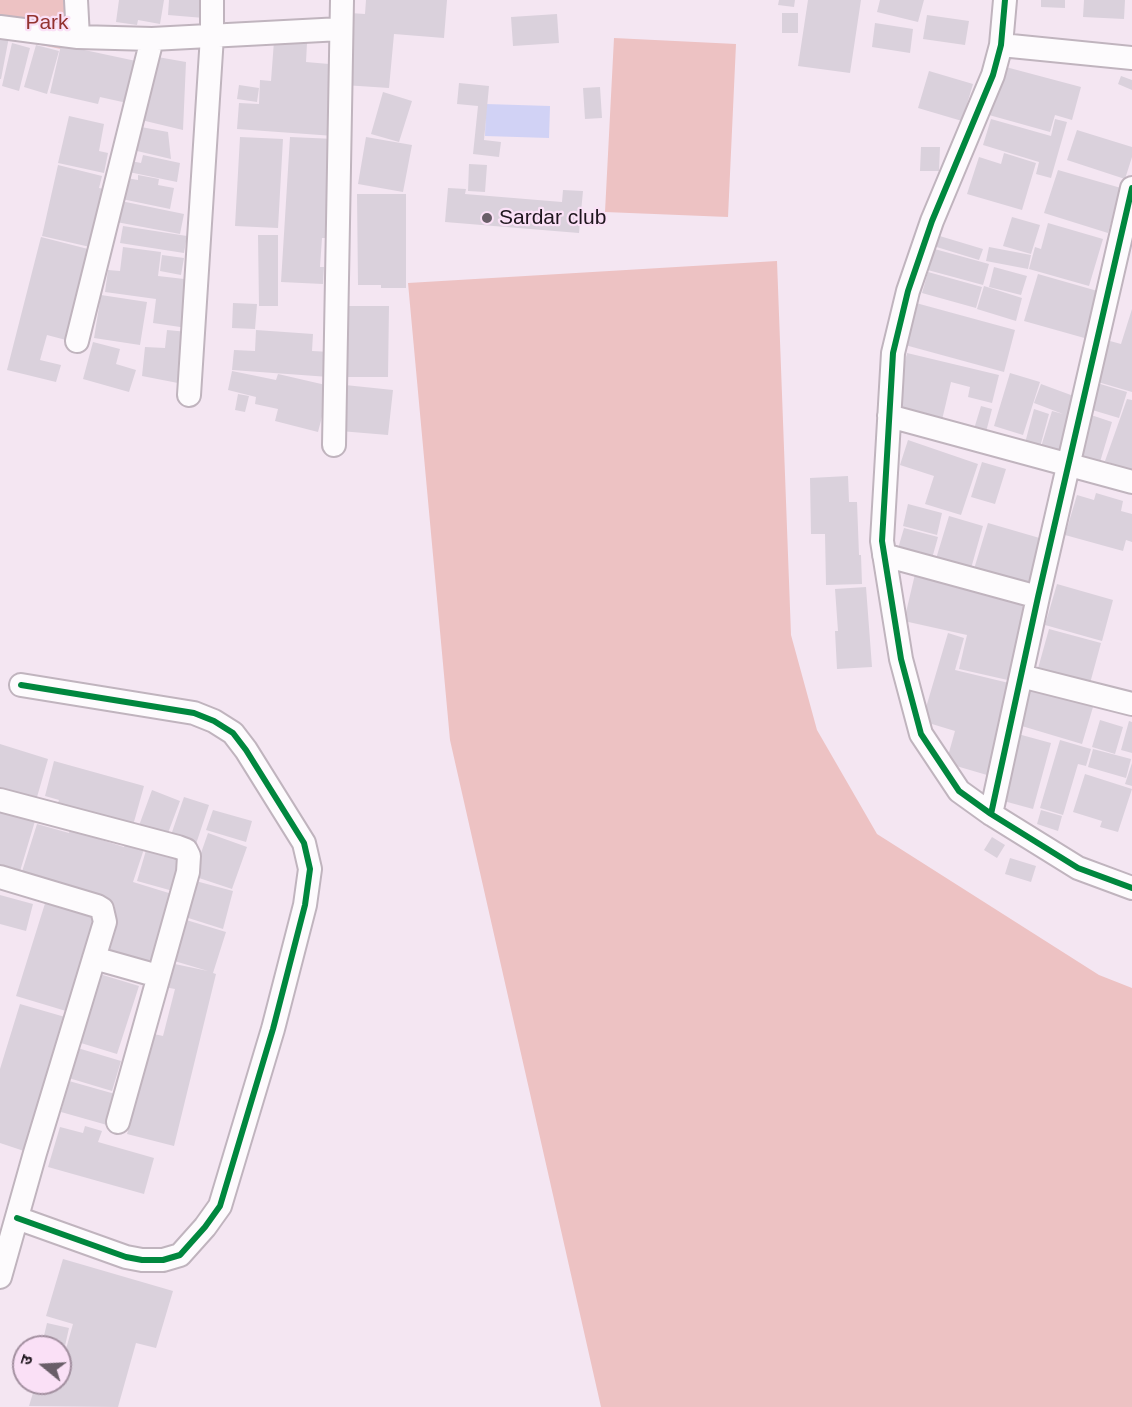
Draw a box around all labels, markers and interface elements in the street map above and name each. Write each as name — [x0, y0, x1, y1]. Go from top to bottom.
park label: Park — [25, 10, 69, 36]
place label: Sardar club — [499, 205, 606, 231]
marker: Sardar club — [480, 211, 494, 225]
north arrow — [12, 1335, 72, 1395]
text: उ — [17, 1353, 36, 1367]

